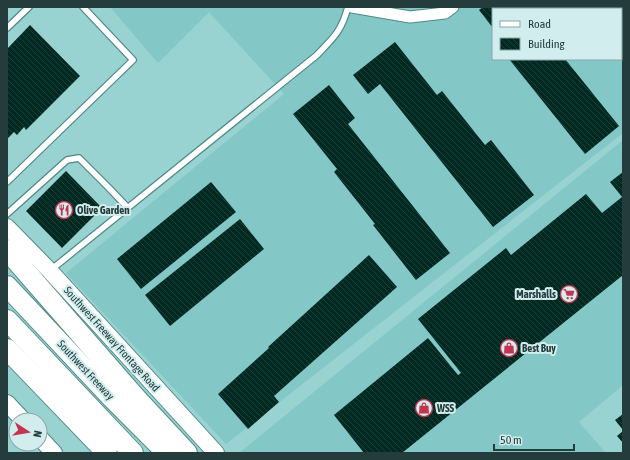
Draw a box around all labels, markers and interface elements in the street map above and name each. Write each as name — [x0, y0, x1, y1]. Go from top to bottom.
legend — [492, 8, 622, 60]
text: Road — [528, 17, 551, 31]
text: Building — [528, 37, 566, 51]
restaurant icon: Olive Garden — [54, 200, 74, 220]
place label: Olive Garden — [77, 204, 130, 216]
street label: Southwest Freeway Frontage Road — [61, 284, 163, 394]
supermarket icon: Marshalls — [559, 284, 579, 304]
place label: Marshalls — [516, 288, 556, 300]
street label: Southwest Freeway — [55, 337, 117, 403]
shop icon: Best Buy — [499, 338, 519, 358]
place label: Best Buy — [522, 342, 556, 354]
shop icon: WSS — [414, 398, 434, 418]
place label: WSS — [436, 402, 455, 414]
north arrow — [8, 412, 48, 452]
scale bar — [494, 426, 574, 452]
text: N — [31, 430, 44, 439]
text: 50 m — [500, 433, 522, 447]

